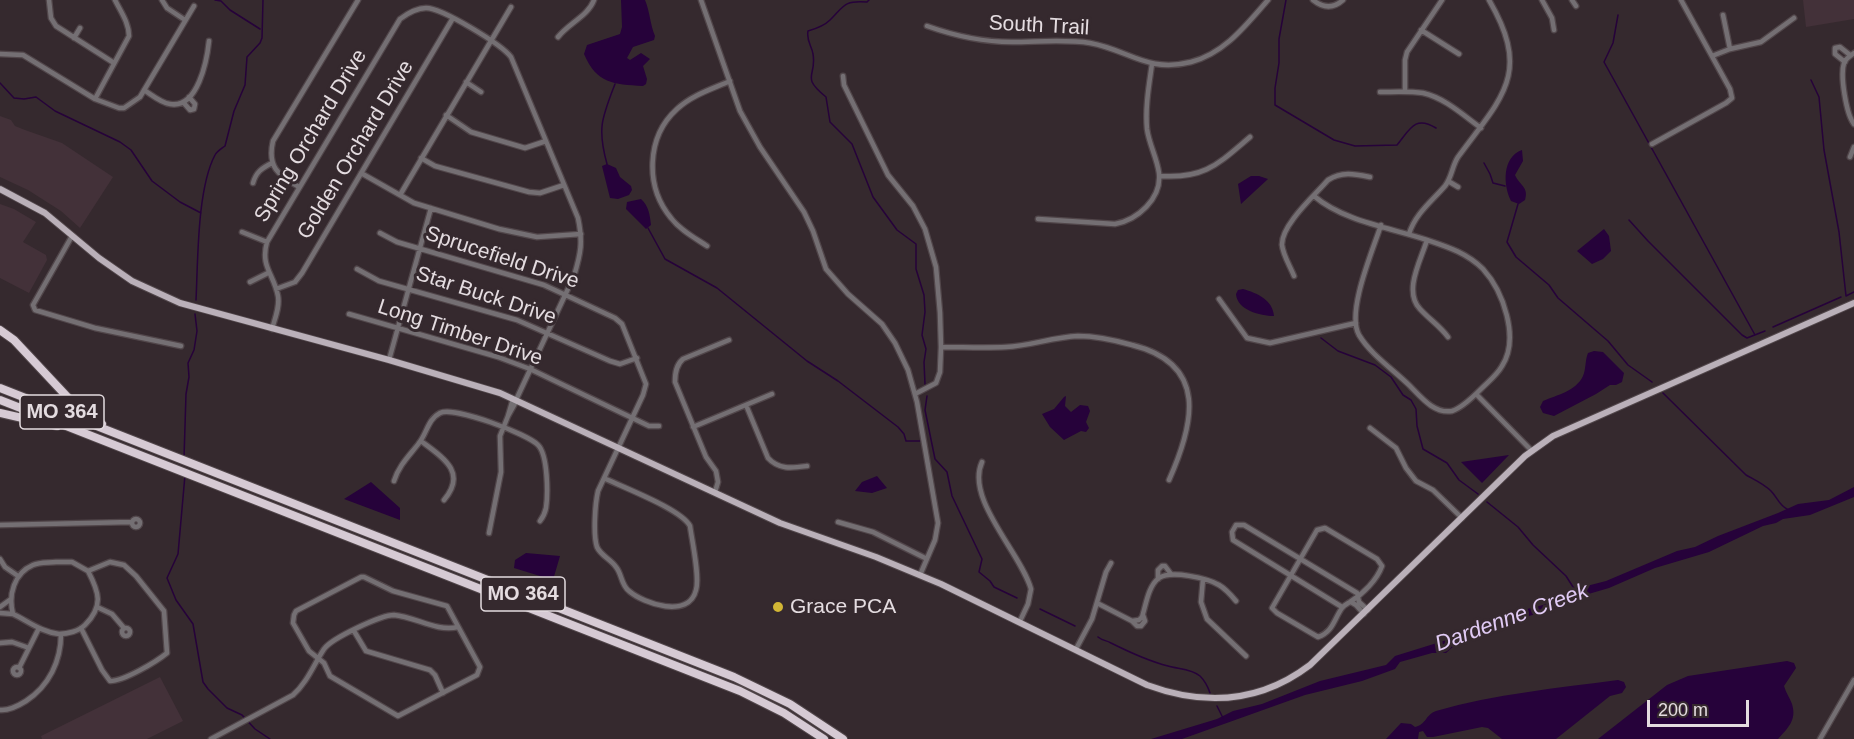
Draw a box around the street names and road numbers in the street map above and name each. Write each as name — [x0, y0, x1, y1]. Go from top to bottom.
street label: South Trail — [988, 11, 1090, 41]
street label: Spring Orchard Drive — [249, 45, 373, 227]
street label: Golden Orchard Drive — [293, 56, 419, 244]
street label: Sprucefield Drive — [422, 221, 582, 295]
street label: Star Buck Drive — [413, 261, 559, 331]
street label: Long Timber Drive — [374, 294, 546, 372]
road number: MO 364 — [20, 395, 104, 429]
road number: MO 364 — [481, 577, 565, 611]

